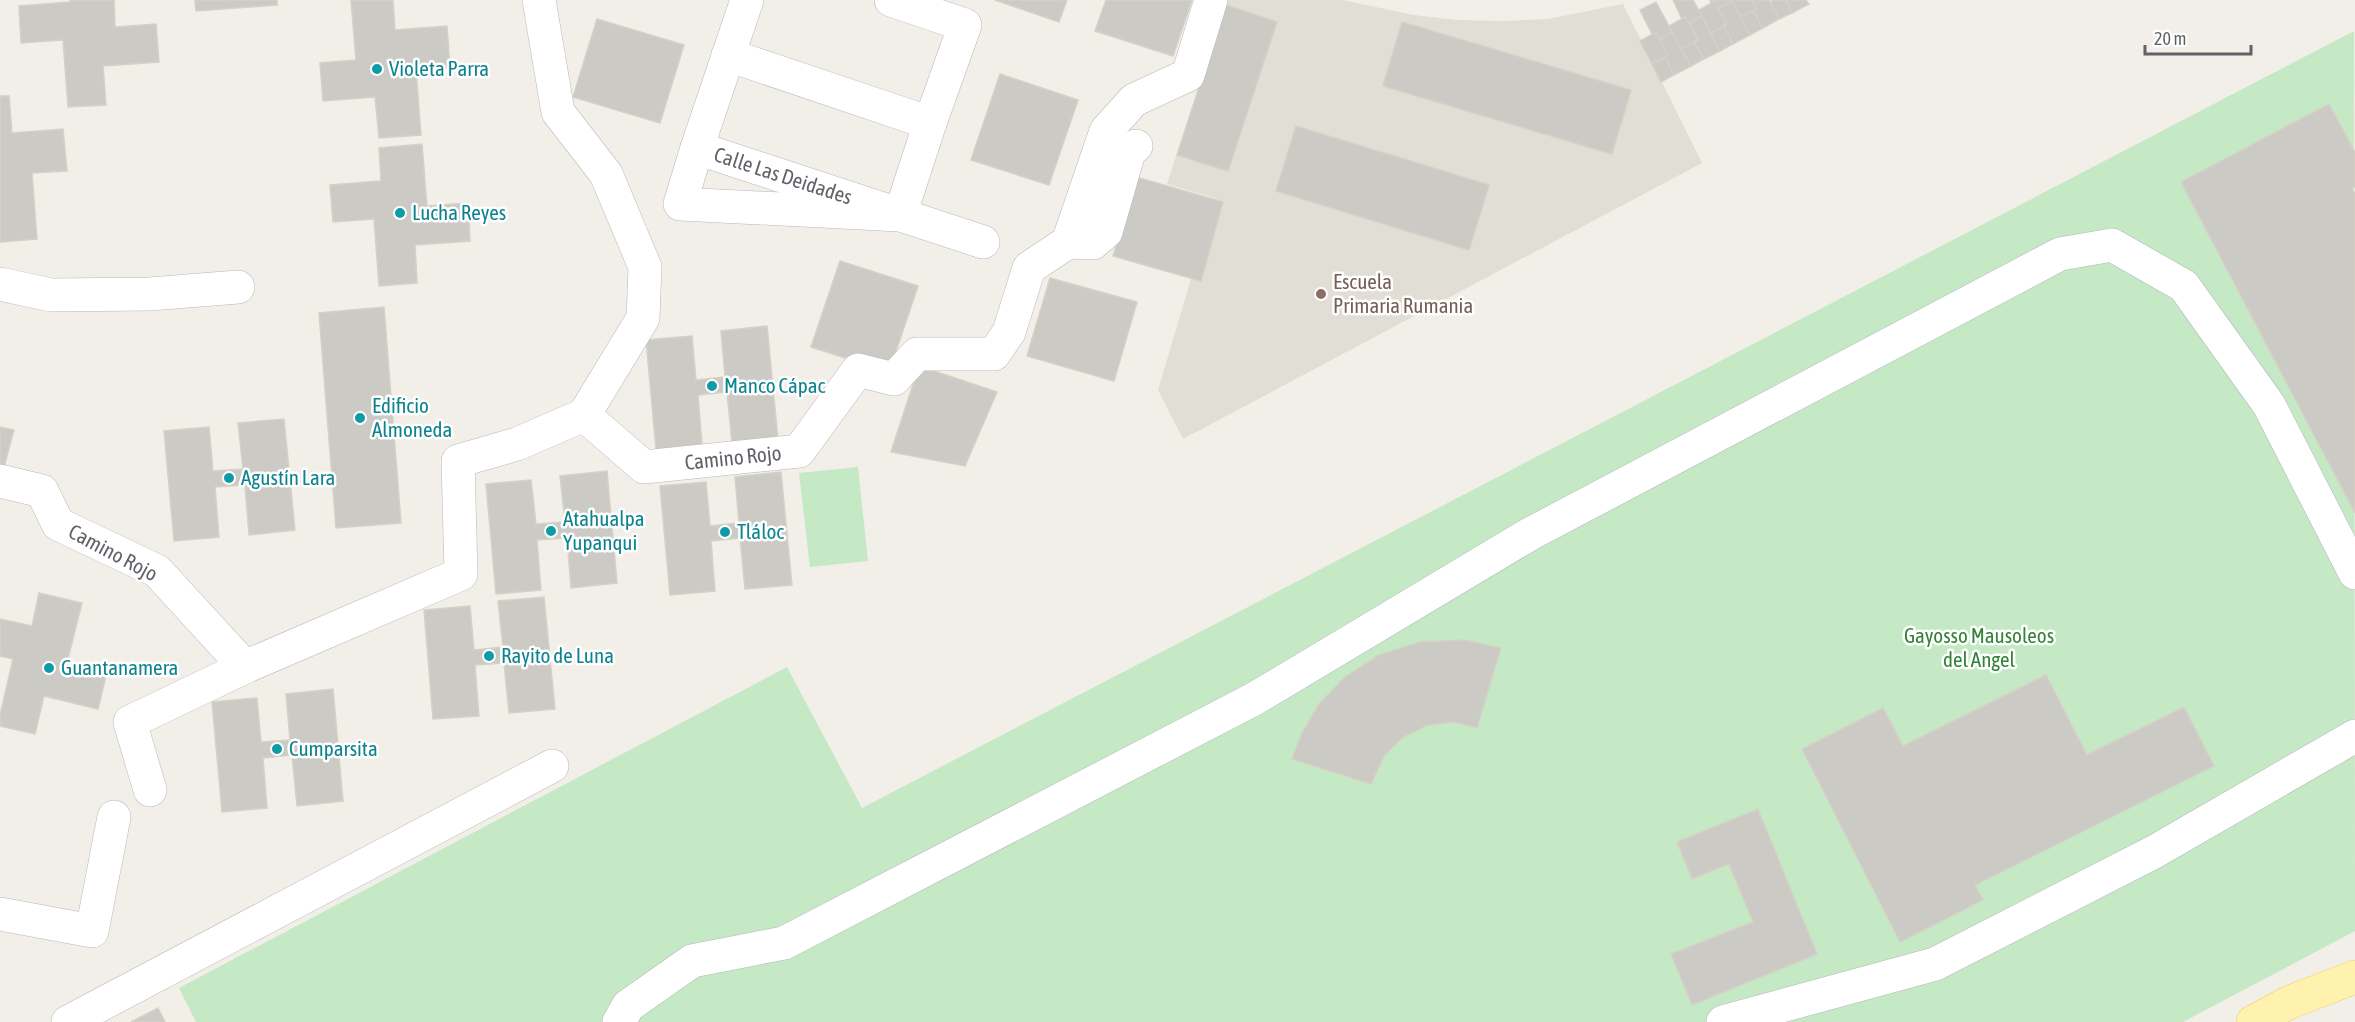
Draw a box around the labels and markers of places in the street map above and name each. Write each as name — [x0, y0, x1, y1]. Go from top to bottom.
place label: Violeta Parra — [389, 56, 489, 80]
marker: Violeta Parra — [370, 62, 384, 76]
place label: Lucha Reyes — [412, 200, 506, 224]
marker: Lucha Reyes — [393, 206, 407, 220]
place label: Escuela Primaria Rumania — [1333, 269, 1473, 317]
marker: Escuela Primaria Rumania — [1314, 287, 1328, 301]
place label: Manco Cápac — [724, 373, 825, 397]
marker: Manco Cápac — [705, 379, 719, 393]
place label: Edificio Almoneda — [372, 393, 452, 441]
marker: Edificio Almoneda — [353, 411, 367, 425]
place label: Agustín Lara — [241, 465, 335, 489]
marker: Agustín Lara — [222, 471, 236, 485]
place label: Atahualpa Yupanqui — [563, 506, 644, 554]
place label: Tláloc — [737, 519, 784, 543]
marker: Atahualpa Yupanqui — [544, 524, 558, 538]
marker: Tláloc — [718, 525, 732, 539]
place label: Rayito de Luna — [501, 643, 614, 667]
marker: Rayito de Luna — [482, 649, 496, 663]
place label: Guantanamera — [61, 655, 178, 679]
marker: Guantanamera — [42, 661, 56, 675]
place label: Cumparsita — [289, 736, 378, 760]
marker: Cumparsita — [270, 742, 284, 756]

